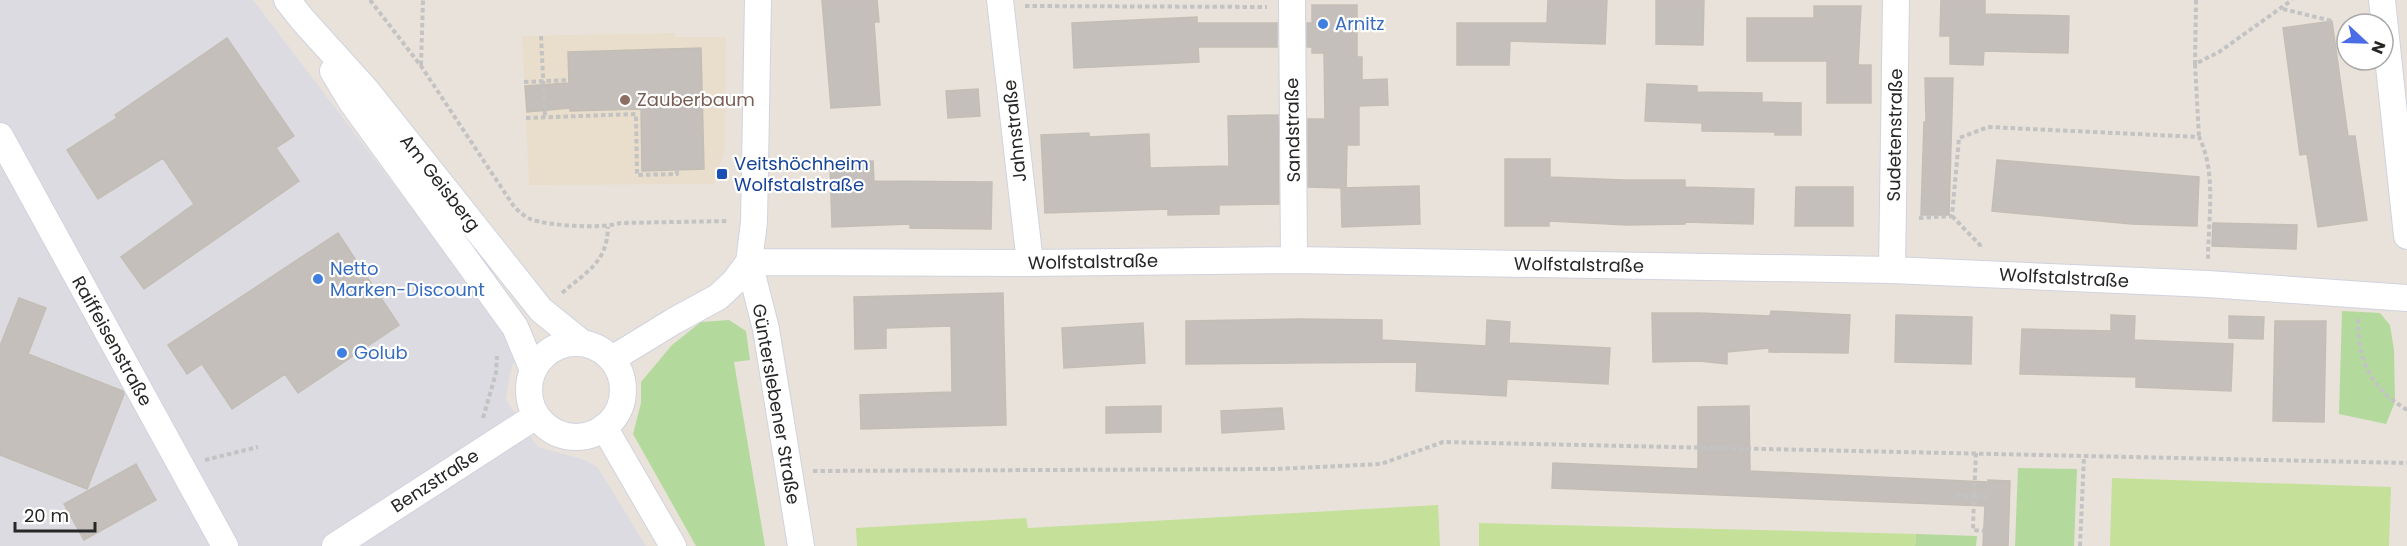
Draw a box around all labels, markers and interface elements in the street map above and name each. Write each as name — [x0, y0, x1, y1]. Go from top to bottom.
place label: Arnitz — [1335, 11, 1385, 36]
north arrow — [2335, 12, 2395, 72]
marker: Arnitz — [1316, 17, 1330, 31]
text: N — [2366, 38, 2391, 57]
street label: Sudetenstraße — [1881, 68, 1908, 202]
street label: Sandstraße — [1279, 77, 1306, 183]
street label: Jahnstraße — [997, 79, 1032, 184]
place label: Zauberbaum — [637, 87, 755, 112]
marker: Zauberbaum — [618, 93, 632, 107]
street label: Am Geisberg — [395, 129, 486, 236]
place label: Veitshöchheim Wolfstalstraße — [734, 151, 869, 197]
marker: Veitshöchheim Wolfstalstraße — [715, 167, 729, 181]
street label: Wolfstalstraße — [1028, 248, 1158, 275]
street label: Wolfstalstraße — [1514, 251, 1644, 278]
place label: Netto Marken-Discount — [330, 256, 485, 302]
street label: Wolfstalstraße — [1998, 262, 2130, 293]
street label: Raiffeisenstraße — [66, 271, 159, 410]
marker: Netto Marken-Discount — [311, 272, 325, 286]
street label: Günterslebener Straße — [747, 302, 806, 506]
place label: Golub — [354, 340, 408, 365]
marker: Golub — [335, 346, 349, 360]
street label: Benzstraße — [386, 443, 484, 518]
scale bar — [15, 495, 94, 533]
text: 20 m — [24, 503, 69, 528]

